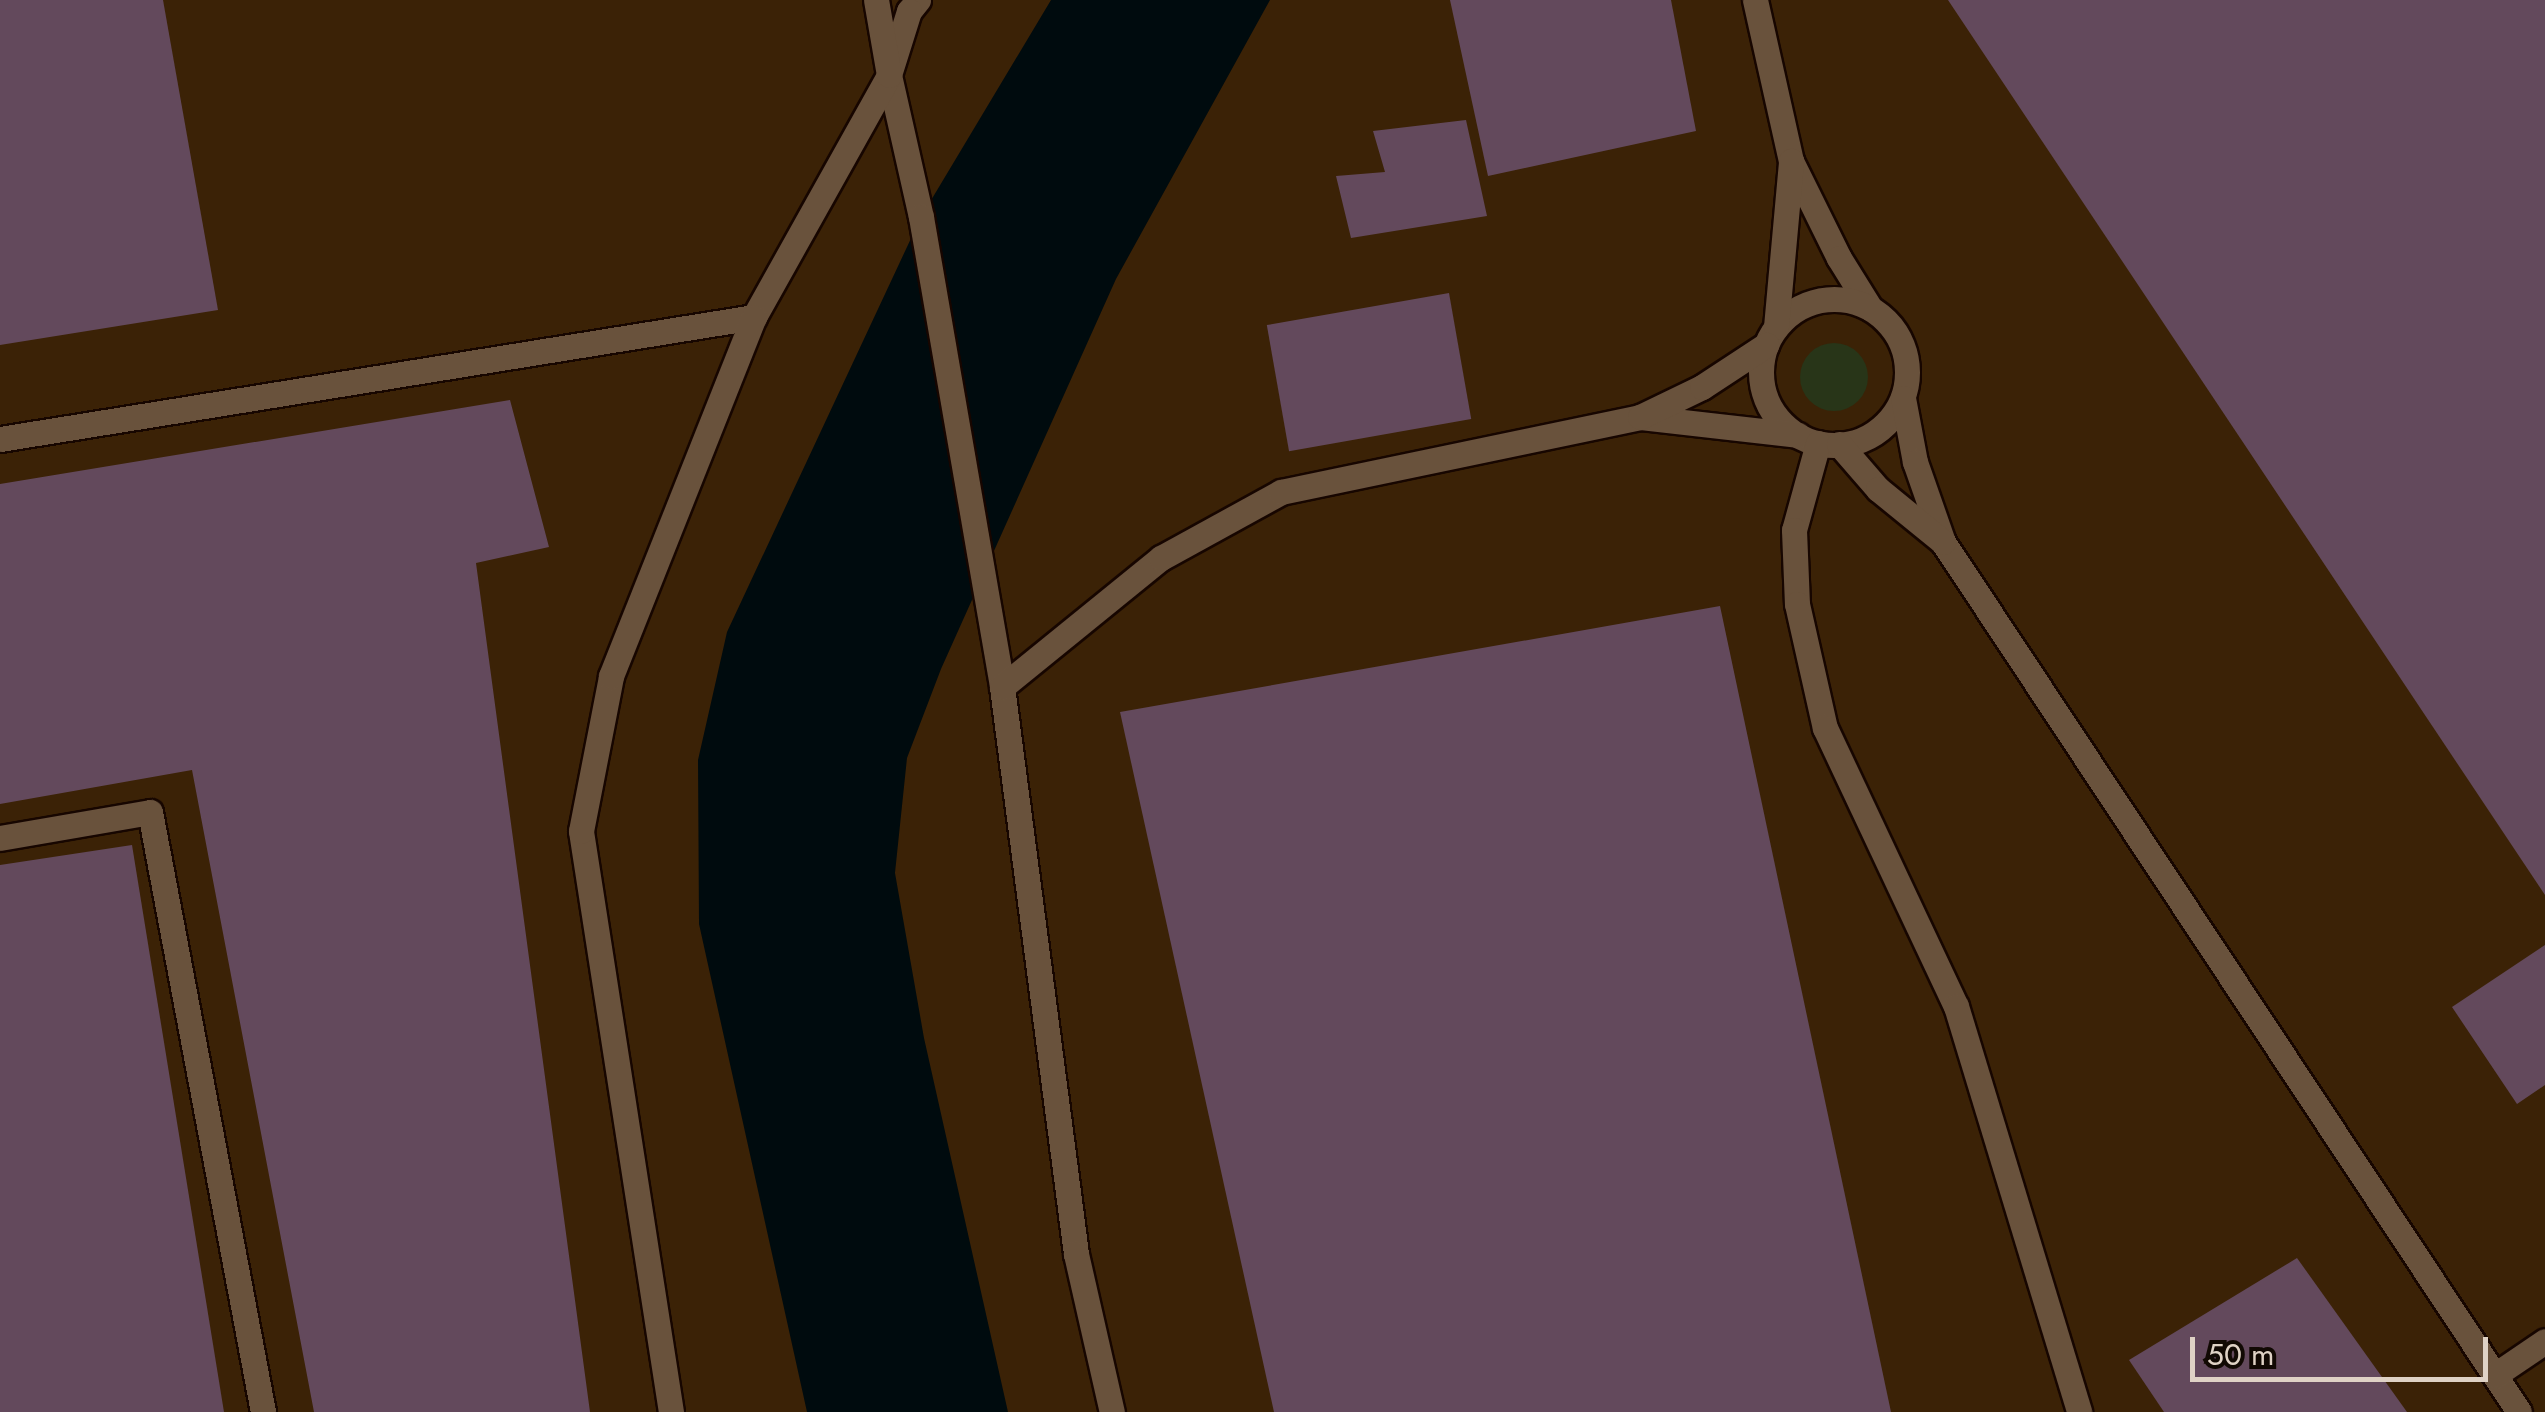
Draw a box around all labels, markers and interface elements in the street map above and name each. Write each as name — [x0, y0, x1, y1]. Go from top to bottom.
scale bar — [2195, 1317, 2492, 1379]
text: 50 m — [2207, 1333, 2274, 1376]

